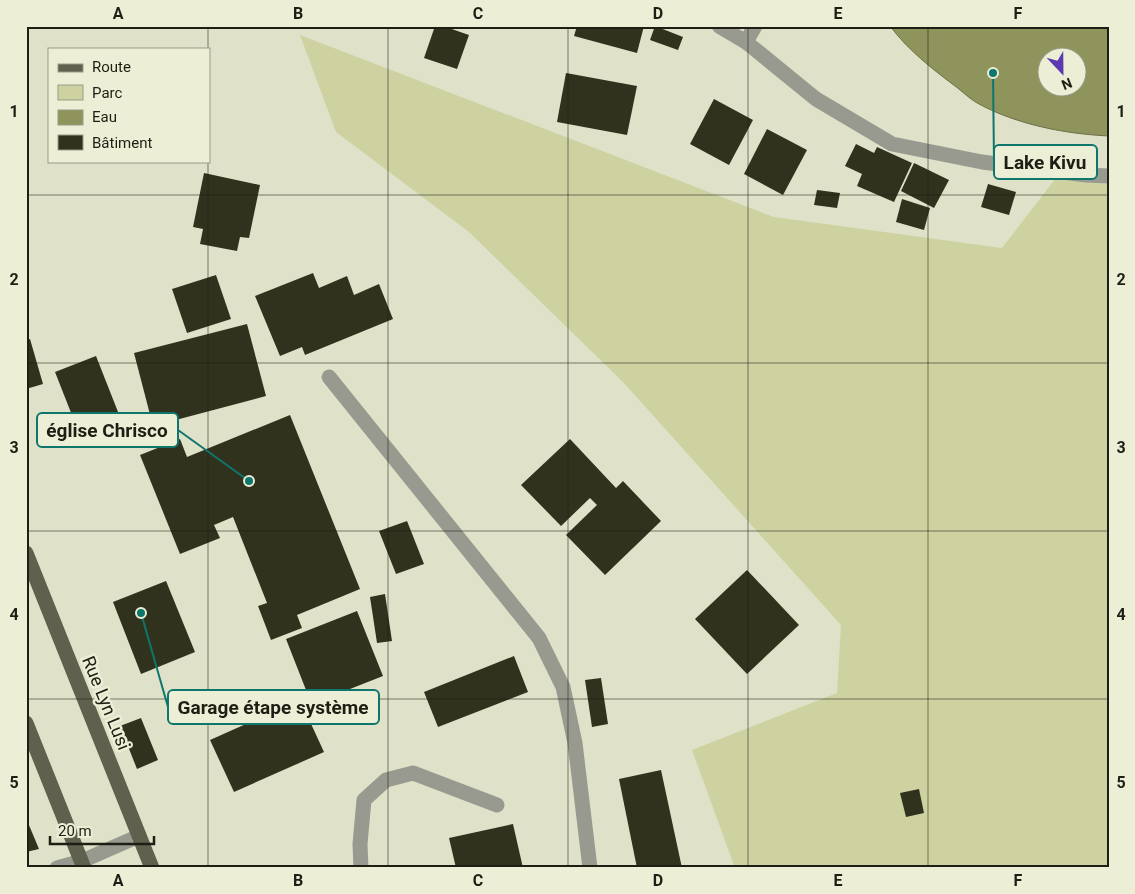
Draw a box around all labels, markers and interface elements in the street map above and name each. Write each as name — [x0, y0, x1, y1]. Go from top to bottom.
text: A — [113, 4, 124, 23]
text: B — [293, 4, 303, 23]
text: C — [473, 4, 483, 23]
text: D — [653, 4, 663, 23]
text: E — [834, 4, 843, 23]
text: F — [1014, 4, 1023, 23]
legend — [48, 48, 210, 162]
north arrow — [1038, 48, 1088, 98]
text: Route — [92, 58, 131, 76]
text: N — [1059, 75, 1074, 93]
text: Parc — [92, 84, 122, 102]
text: 1 — [9, 102, 19, 121]
text: 1 — [1116, 102, 1126, 121]
text: Eau — [92, 108, 117, 126]
text: Bâtiment — [92, 134, 152, 152]
callout: Lake Kivu — [994, 145, 1097, 179]
text: Lake Kivu — [1004, 151, 1086, 174]
text: 2 — [9, 270, 19, 289]
text: 2 — [1116, 270, 1126, 289]
callout: église Chrisco — [37, 413, 178, 447]
text: église Chrisco — [46, 419, 168, 442]
text: 3 — [9, 438, 19, 457]
text: 3 — [1116, 438, 1126, 457]
text: 4 — [9, 605, 19, 624]
text: 4 — [1116, 605, 1126, 624]
street label: Rue Lyn Lusi — [78, 653, 135, 753]
callout: Garage étape système — [168, 690, 379, 724]
text: Garage étape système — [178, 696, 368, 719]
text: 5 — [9, 773, 19, 792]
text: 5 — [1116, 773, 1126, 792]
scale bar — [50, 814, 154, 846]
text: 20 m — [58, 822, 92, 840]
text: A — [113, 871, 124, 890]
text: B — [293, 871, 303, 890]
text: C — [473, 871, 483, 890]
text: D — [653, 871, 663, 890]
text: E — [834, 871, 843, 890]
text: F — [1014, 871, 1023, 890]

